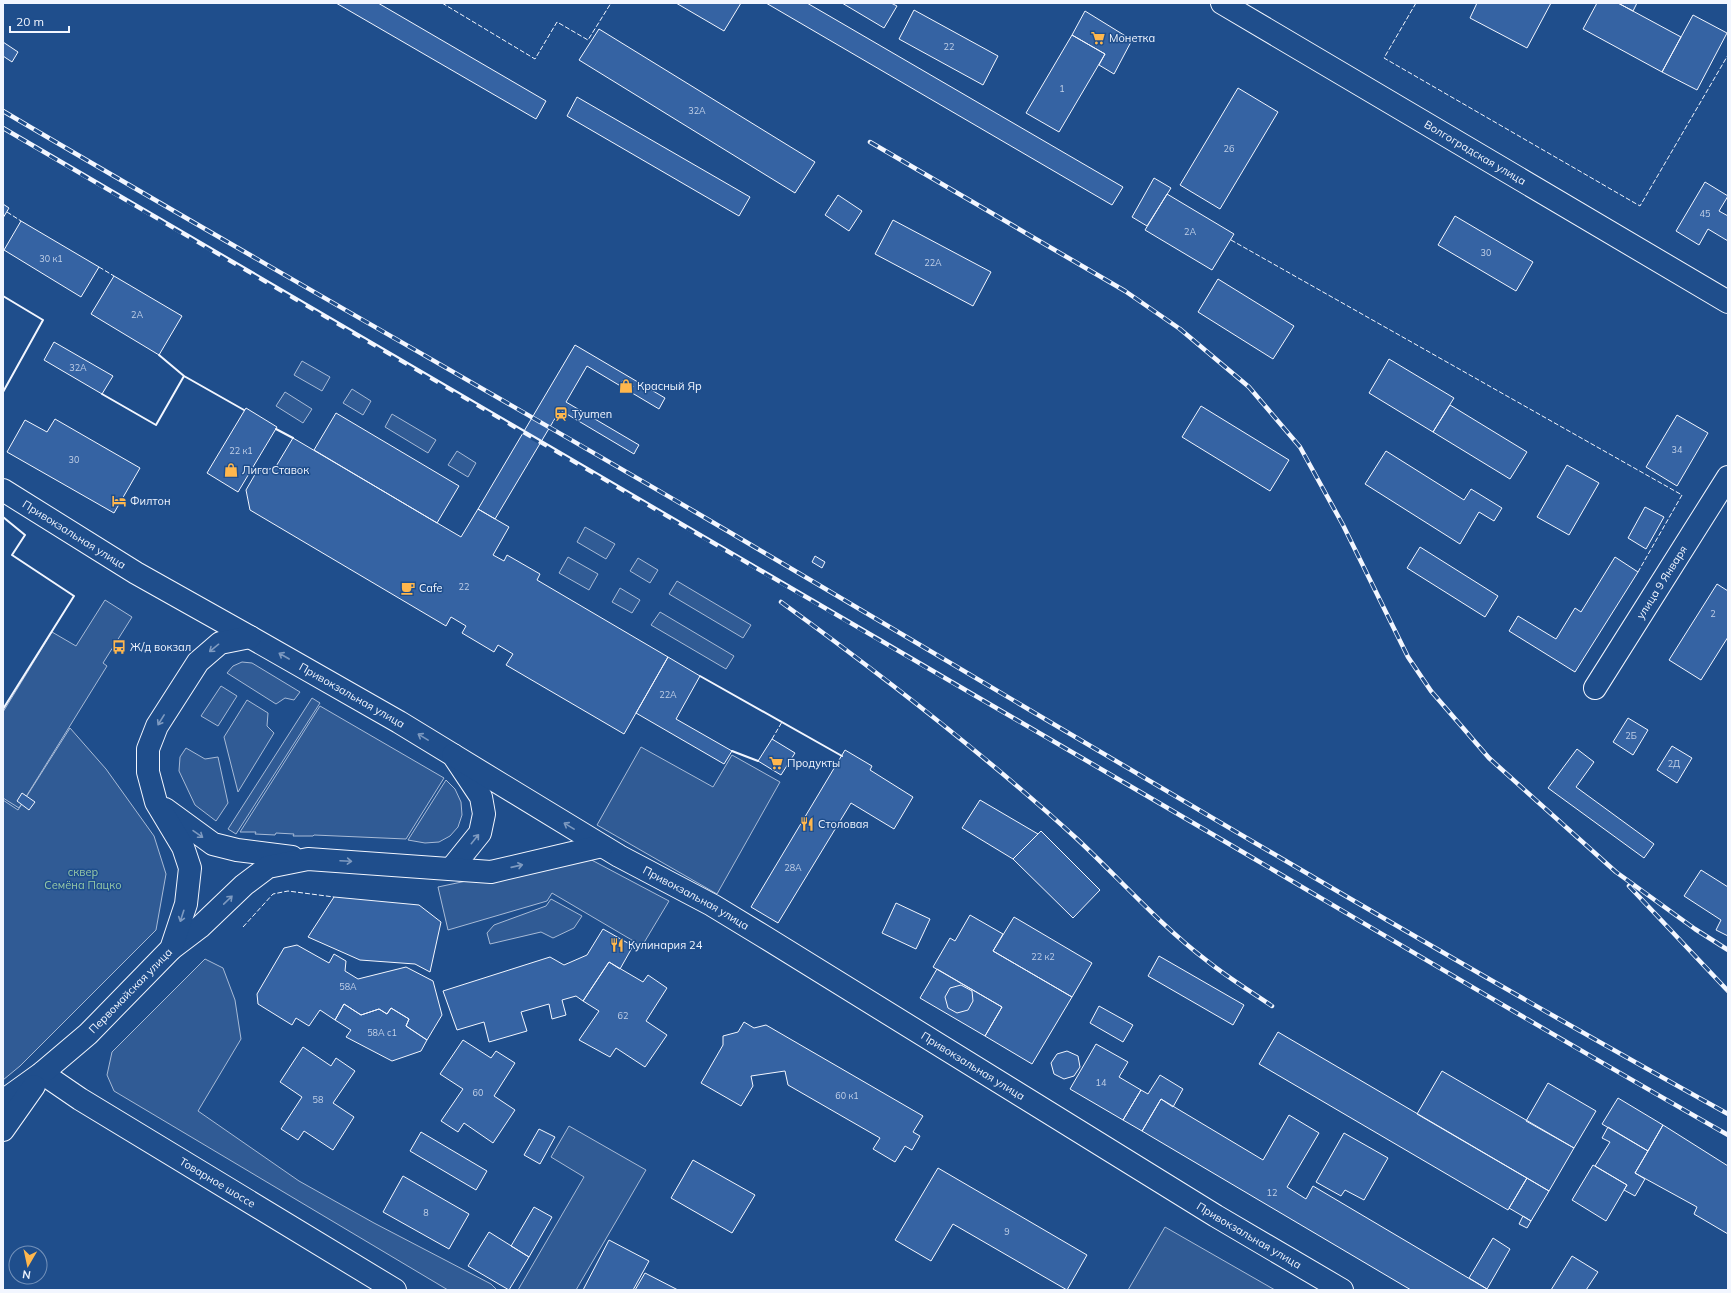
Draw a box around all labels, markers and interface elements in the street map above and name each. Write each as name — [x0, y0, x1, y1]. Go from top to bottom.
scale bar — [10, 8, 69, 34]
text: 20 m — [16, 14, 44, 29]
supermarket icon: Монетка — [1090, 30, 1106, 46]
place label: Монетка — [1109, 31, 1155, 45]
house number: 22 — [944, 41, 954, 52]
house number: 1 — [1059, 83, 1065, 94]
house number: 32А — [688, 105, 706, 116]
street label: Волгоградская улица — [1422, 117, 1529, 188]
house number: 26 — [1224, 143, 1234, 154]
house number: 45 — [1700, 208, 1711, 219]
house number: 2А — [1184, 226, 1196, 237]
house number: 30 — [1481, 247, 1491, 258]
house number: 30 к1 — [39, 253, 63, 264]
house number: 22А — [924, 257, 942, 268]
house number: 2А — [131, 309, 143, 320]
house number: 32А — [69, 362, 87, 373]
shop icon: Красный Яр — [618, 378, 634, 394]
place label: Красный Яр — [637, 379, 702, 393]
station icon: Tyumen — [553, 406, 569, 422]
place label: Tyumen — [572, 407, 612, 421]
house number: 34 — [1672, 444, 1683, 455]
house number: 22 к1 — [229, 445, 253, 456]
house number: 30 — [69, 454, 79, 465]
shop icon: Лига Ставок — [223, 462, 239, 478]
place label: Лига Ставок — [242, 463, 309, 477]
hotel icon: Филтон — [111, 493, 127, 509]
place label: Филтон — [130, 494, 171, 508]
street label: Привокзальная улица — [20, 497, 129, 572]
street label: улица 9 Января — [1633, 543, 1690, 622]
cafe icon: Cafe — [400, 580, 416, 596]
place label: Cafe — [419, 581, 443, 595]
house number: 22 — [459, 581, 469, 592]
house number: 2 — [1710, 608, 1716, 619]
bus stop icon: Ж/д вокзал — [111, 639, 127, 655]
place label: Ж/д вокзал — [130, 640, 191, 654]
one-way arrow — [208, 644, 219, 653]
one-way arrow — [278, 651, 290, 659]
street label: Привокзальная улица — [297, 660, 407, 731]
house number: 22А — [659, 689, 677, 700]
one-way arrow — [157, 714, 165, 725]
house number: 2Б — [1625, 730, 1637, 741]
one-way arrow — [417, 732, 429, 740]
supermarket icon: Продукты — [768, 755, 784, 771]
place label: Продукты — [787, 756, 840, 770]
house number: 2Д — [1668, 758, 1681, 769]
restaurant icon: Столовая — [799, 816, 815, 832]
place label: Столовая — [818, 817, 869, 831]
one-way arrow — [563, 821, 575, 829]
one-way arrow — [193, 830, 204, 838]
one-way arrow — [471, 833, 480, 844]
one-way arrow — [339, 857, 352, 864]
one-way arrow — [510, 861, 523, 869]
house number: 28А — [784, 862, 802, 873]
street label: Привокзальная улица — [641, 863, 752, 933]
park label: сквер Семёна Пацко — [44, 865, 122, 892]
one-way arrow — [223, 895, 233, 905]
one-way arrow — [178, 909, 185, 922]
restaurant icon: Кулинария 24 — [609, 937, 625, 953]
place label: Кулинария 24 — [628, 938, 703, 952]
street label: Первомайская улица — [86, 945, 175, 1036]
house number: 22 к2 — [1031, 951, 1055, 962]
house number: 58А — [339, 981, 357, 992]
house number: 62 — [618, 1010, 628, 1021]
house number: 58А с1 — [367, 1027, 397, 1038]
street label: Привокзальная улица — [919, 1028, 1027, 1103]
house number: 14 — [1096, 1077, 1107, 1088]
house number: 60 — [473, 1087, 483, 1098]
house number: 60 к1 — [835, 1090, 859, 1101]
house number: 58 — [313, 1094, 323, 1105]
street label: Товарное шоссе — [177, 1154, 258, 1211]
house number: 12 — [1267, 1187, 1277, 1198]
street label: Привокзальная улица — [1194, 1199, 1304, 1272]
house number: 8 — [423, 1207, 429, 1218]
house number: 9 — [1004, 1226, 1010, 1237]
north arrow — [8, 1245, 48, 1285]
text: N — [21, 1267, 32, 1282]

